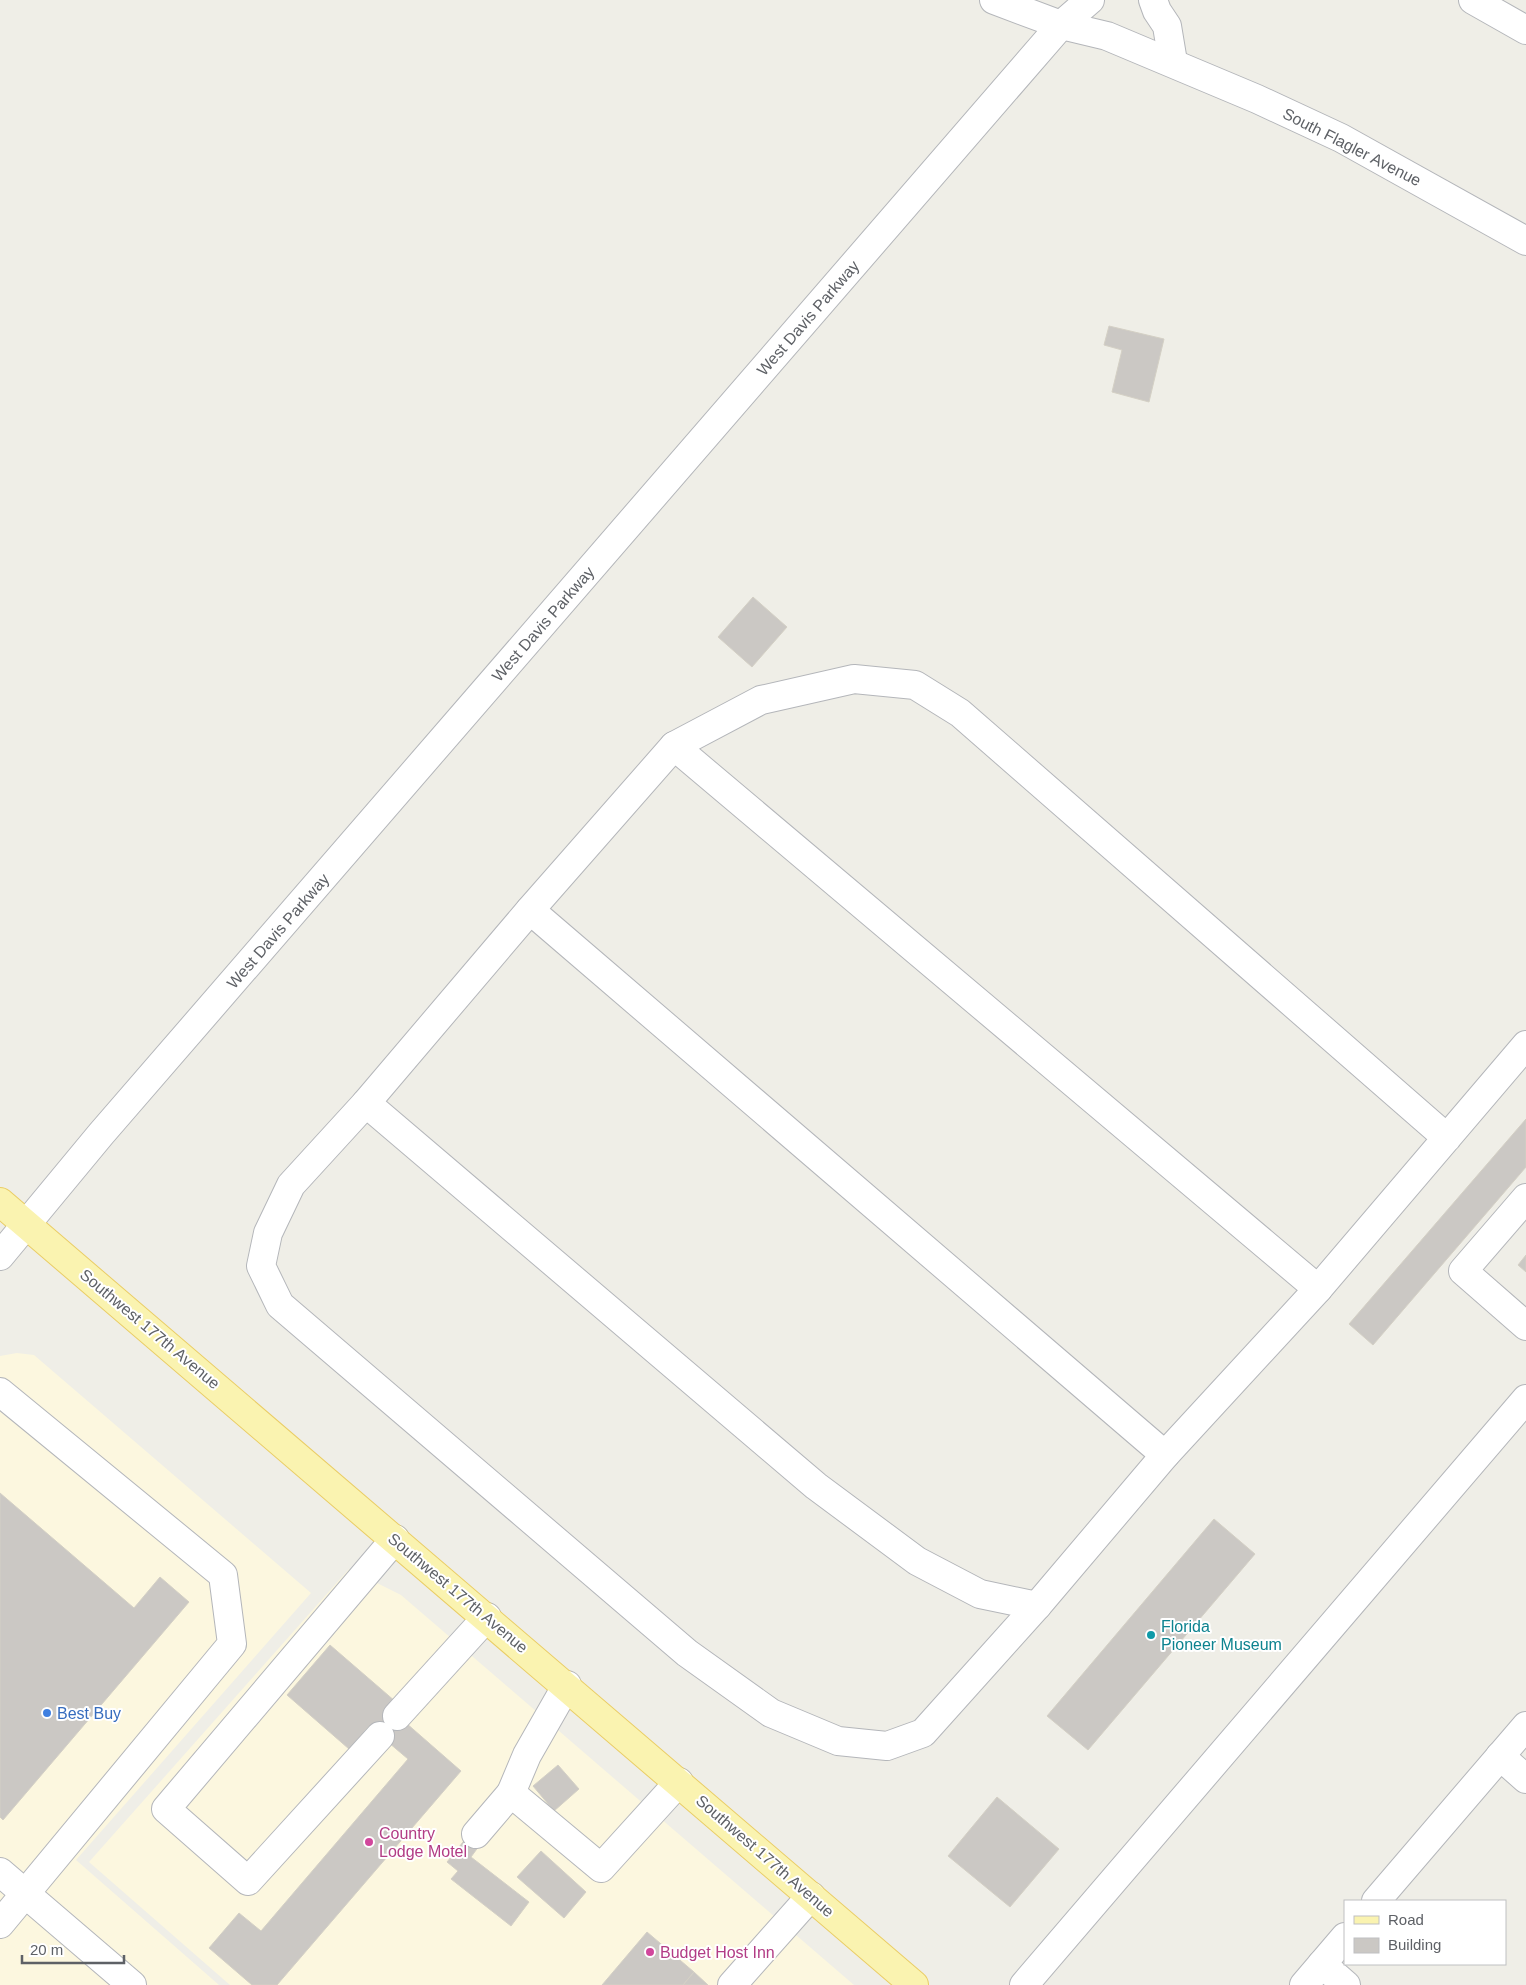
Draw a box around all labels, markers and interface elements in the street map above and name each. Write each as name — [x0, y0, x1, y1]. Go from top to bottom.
street label: South Flagler Avenue — [1280, 105, 1424, 189]
street label: West Davis Parkway — [754, 257, 862, 379]
street label: West Davis Parkway — [489, 563, 597, 685]
street label: West Davis Parkway — [224, 870, 332, 992]
street label: Southwest 177th Avenue — [77, 1266, 223, 1392]
street label: Southwest 177th Avenue — [385, 1530, 531, 1656]
place label: Florida Pioneer Museum — [1161, 1618, 1282, 1653]
marker: Florida Pioneer Museum — [1145, 1629, 1157, 1641]
place label: Best Buy — [57, 1705, 121, 1722]
marker: Best Buy — [41, 1707, 53, 1719]
street label: Southwest 177th Avenue — [693, 1792, 837, 1920]
place label: Country Lodge Motel — [379, 1825, 467, 1860]
marker: Country Lodge Motel — [363, 1836, 375, 1848]
legend — [1344, 1900, 1506, 1965]
text: Road — [1388, 1911, 1424, 1928]
scale bar — [22, 1932, 125, 1964]
text: Building — [1388, 1936, 1441, 1953]
text: 20 m — [30, 1941, 63, 1958]
place label: Budget Host Inn — [660, 1944, 775, 1961]
marker: Budget Host Inn — [644, 1946, 656, 1958]

